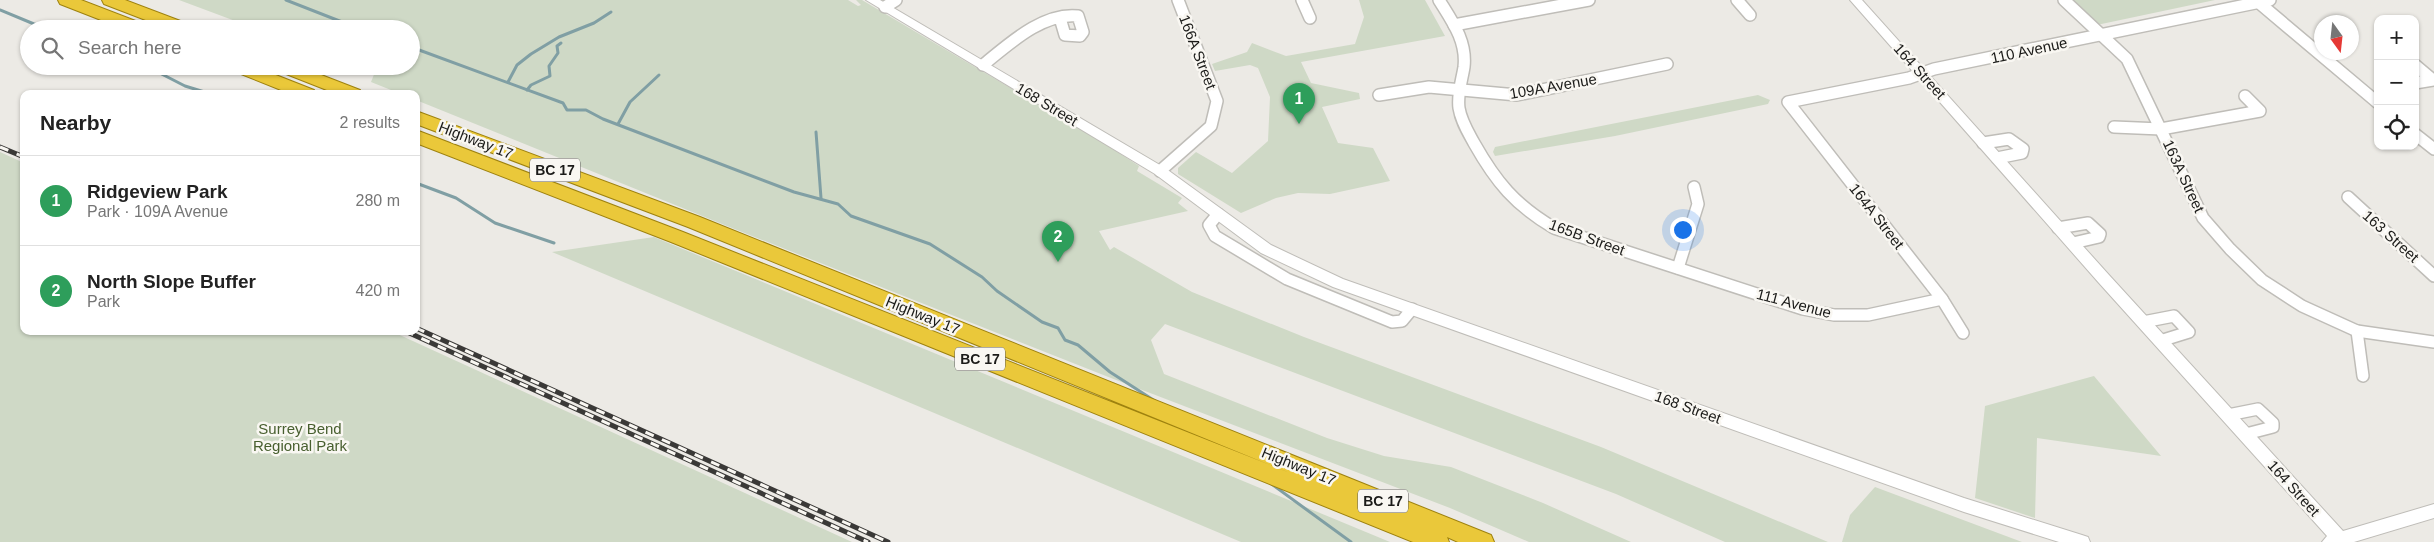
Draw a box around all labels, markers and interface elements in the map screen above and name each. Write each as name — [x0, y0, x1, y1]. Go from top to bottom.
street label: 166A Street — [1176, 12, 1220, 92]
north arrow — [2314, 15, 2359, 60]
map controls — [2374, 15, 2419, 150]
button: + — [2374, 15, 2419, 60]
search box — [20, 20, 420, 75]
icon: search — [38, 34, 66, 62]
street label: 110 Avenue — [1989, 34, 2069, 66]
text: Search here — [78, 37, 182, 58]
street label: 164 Street — [1891, 40, 1950, 103]
button: − — [2374, 60, 2419, 105]
street label: 109A Avenue — [1508, 70, 1598, 102]
street label: 168 Street — [1013, 79, 1082, 130]
pin: 1 — [1283, 83, 1315, 124]
button: locate — [2374, 105, 2419, 150]
text: Nearby — [40, 111, 111, 134]
text: 2 results — [340, 114, 400, 131]
street label: Highway 17 — [436, 118, 516, 162]
street label: 163A Street — [2160, 137, 2209, 216]
road number: BC 17 — [530, 158, 580, 182]
street label: 164A Street — [1846, 180, 1908, 253]
text: Ridgeview Park — [87, 181, 227, 202]
text: 1 — [52, 192, 60, 209]
text: 280 m — [356, 192, 400, 209]
text: Park · 109A Avenue — [87, 203, 228, 220]
street label: 163 Street — [2360, 207, 2423, 266]
street label: 165B Street — [1547, 215, 1628, 259]
your location — [1670, 217, 1696, 243]
pin: 2 — [1042, 221, 1074, 262]
text: North Slope Buffer — [87, 271, 256, 292]
text: 2 — [52, 282, 60, 299]
text: 420 m — [356, 282, 400, 299]
street label: 111 Avenue — [1755, 285, 1833, 321]
street label: Highway 17 — [883, 292, 963, 338]
text: Park — [87, 293, 120, 310]
road number: BC 17 — [955, 348, 1005, 370]
street label: 168 Street — [1653, 387, 1724, 427]
park label: Surrey Bend Regional Park — [253, 420, 348, 454]
street label: Highway 17 — [1259, 443, 1339, 489]
street label: 164 Street — [2265, 457, 2324, 520]
road number: BC 17 — [1358, 490, 1408, 512]

